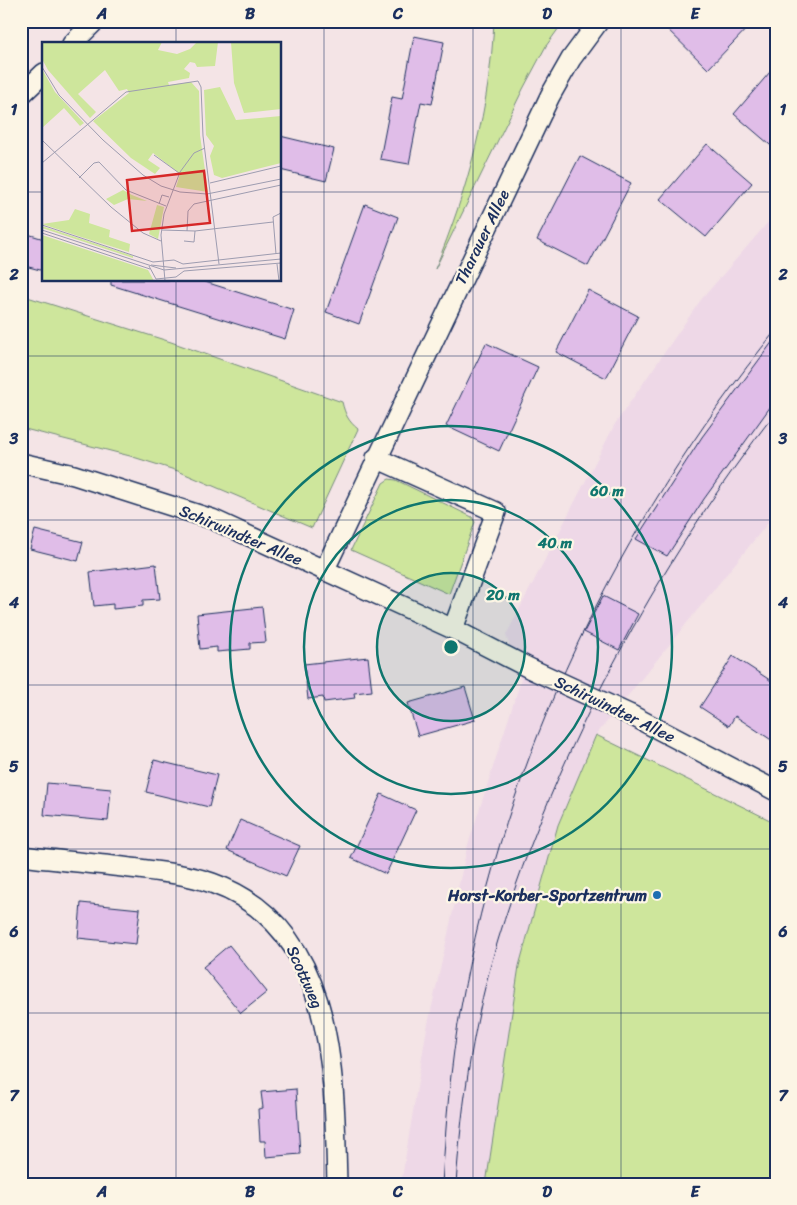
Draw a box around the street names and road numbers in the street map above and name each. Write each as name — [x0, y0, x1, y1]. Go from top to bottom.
street label: Tharauer Allee — [446, 184, 518, 290]
street label: Schirwindter Allee — [175, 496, 307, 574]
street label: Schirwindter Allee — [550, 667, 680, 751]
street label: Scottweg — [278, 941, 332, 1013]

